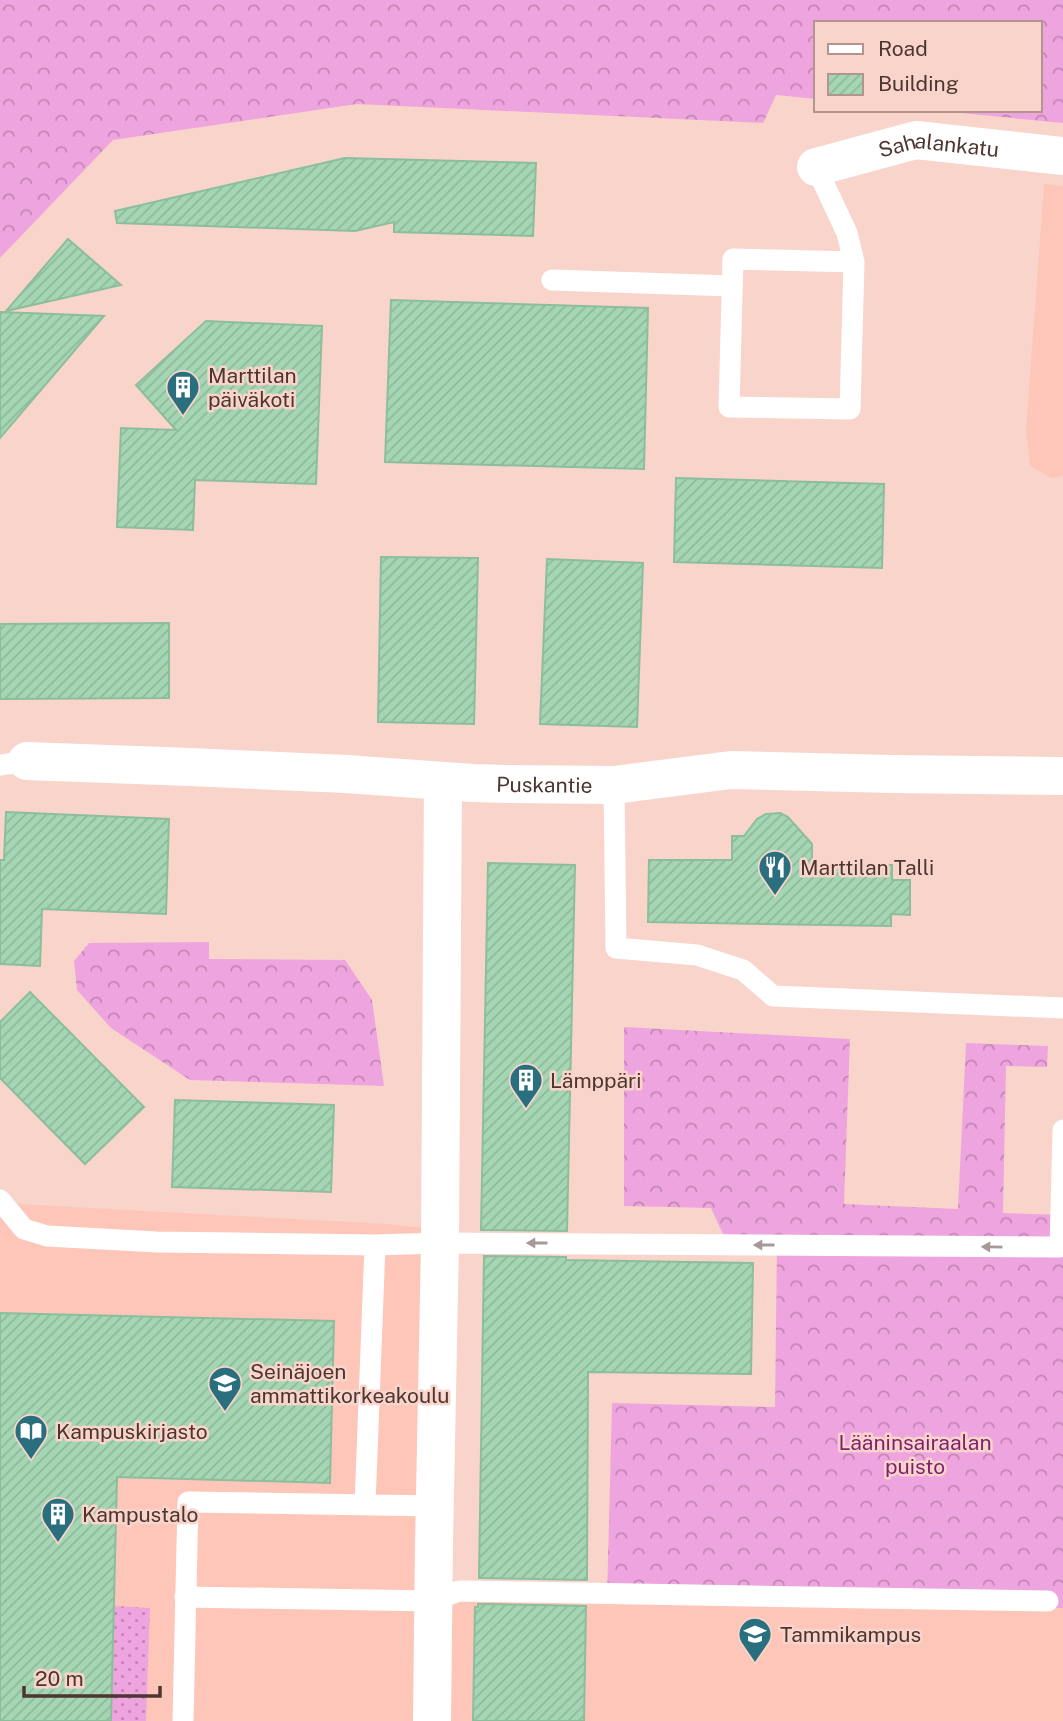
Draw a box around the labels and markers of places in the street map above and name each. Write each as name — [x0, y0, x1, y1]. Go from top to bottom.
place label: Marttilan päiväkoti — [208, 363, 297, 412]
building icon: Marttilan päiväkoti — [164, 368, 202, 417]
restaurant icon: Marttilan Talli — [756, 848, 794, 897]
place label: Marttilan Talli — [800, 855, 934, 880]
building icon: Lämppäri — [507, 1061, 545, 1110]
place label: Lämppäri — [550, 1068, 641, 1093]
place label: Seinäjoen ammattikorkeakoulu — [250, 1359, 449, 1408]
school or university icon: Seinäjoen ammattikorkeakoulu — [206, 1364, 244, 1413]
library icon: Kampuskirjasto — [12, 1412, 50, 1461]
place label: Kampuskirjasto — [56, 1419, 208, 1444]
building icon: Kampustalo — [39, 1495, 77, 1544]
place label: Kampustalo — [82, 1502, 198, 1527]
school or university icon: Tammikampus — [736, 1615, 774, 1664]
place label: Tammikampus — [780, 1622, 921, 1647]

